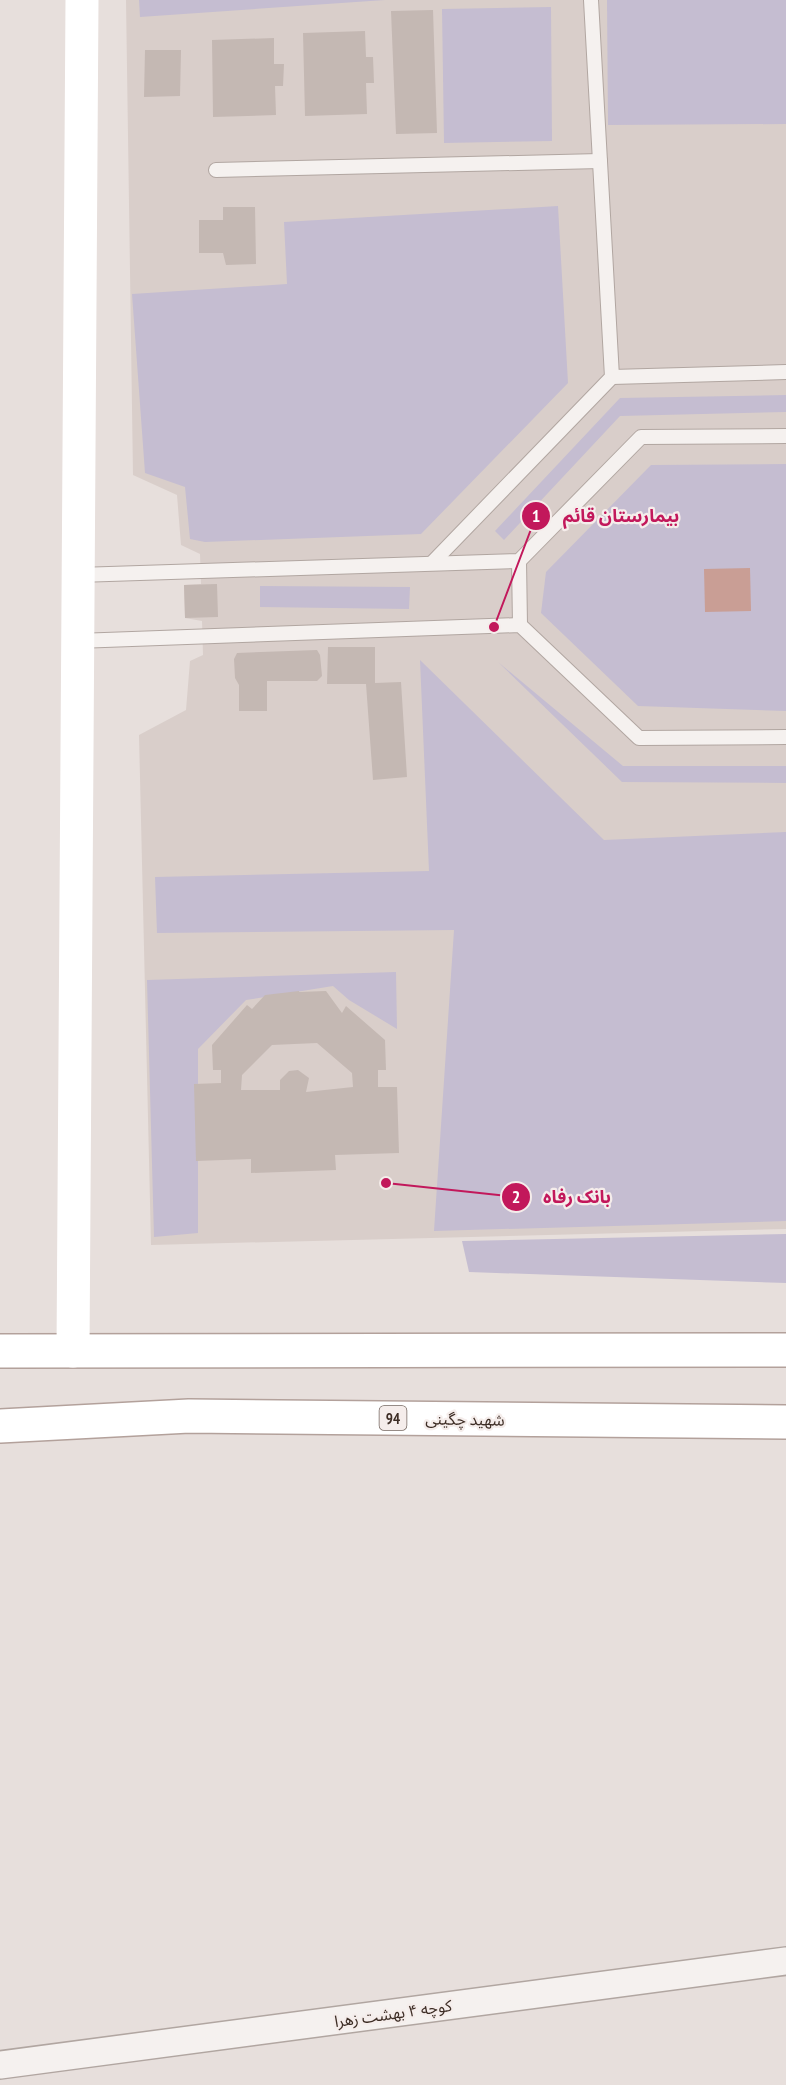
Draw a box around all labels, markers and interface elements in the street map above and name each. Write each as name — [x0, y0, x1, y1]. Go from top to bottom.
callout: بیمارستان قائم — [521, 498, 691, 534]
text: 1 — [532, 504, 540, 527]
text: بیمارستان قائم — [563, 504, 679, 529]
callout: بانک رفاه — [501, 1179, 623, 1215]
text: 2 — [512, 1185, 520, 1208]
text: بانک رفاه — [543, 1185, 611, 1208]
road number: 94 — [380, 1406, 406, 1430]
street label: شهید چگینی — [425, 1408, 505, 1431]
street label: کوچه ۴ بهشت زهرا — [333, 1995, 454, 2032]

